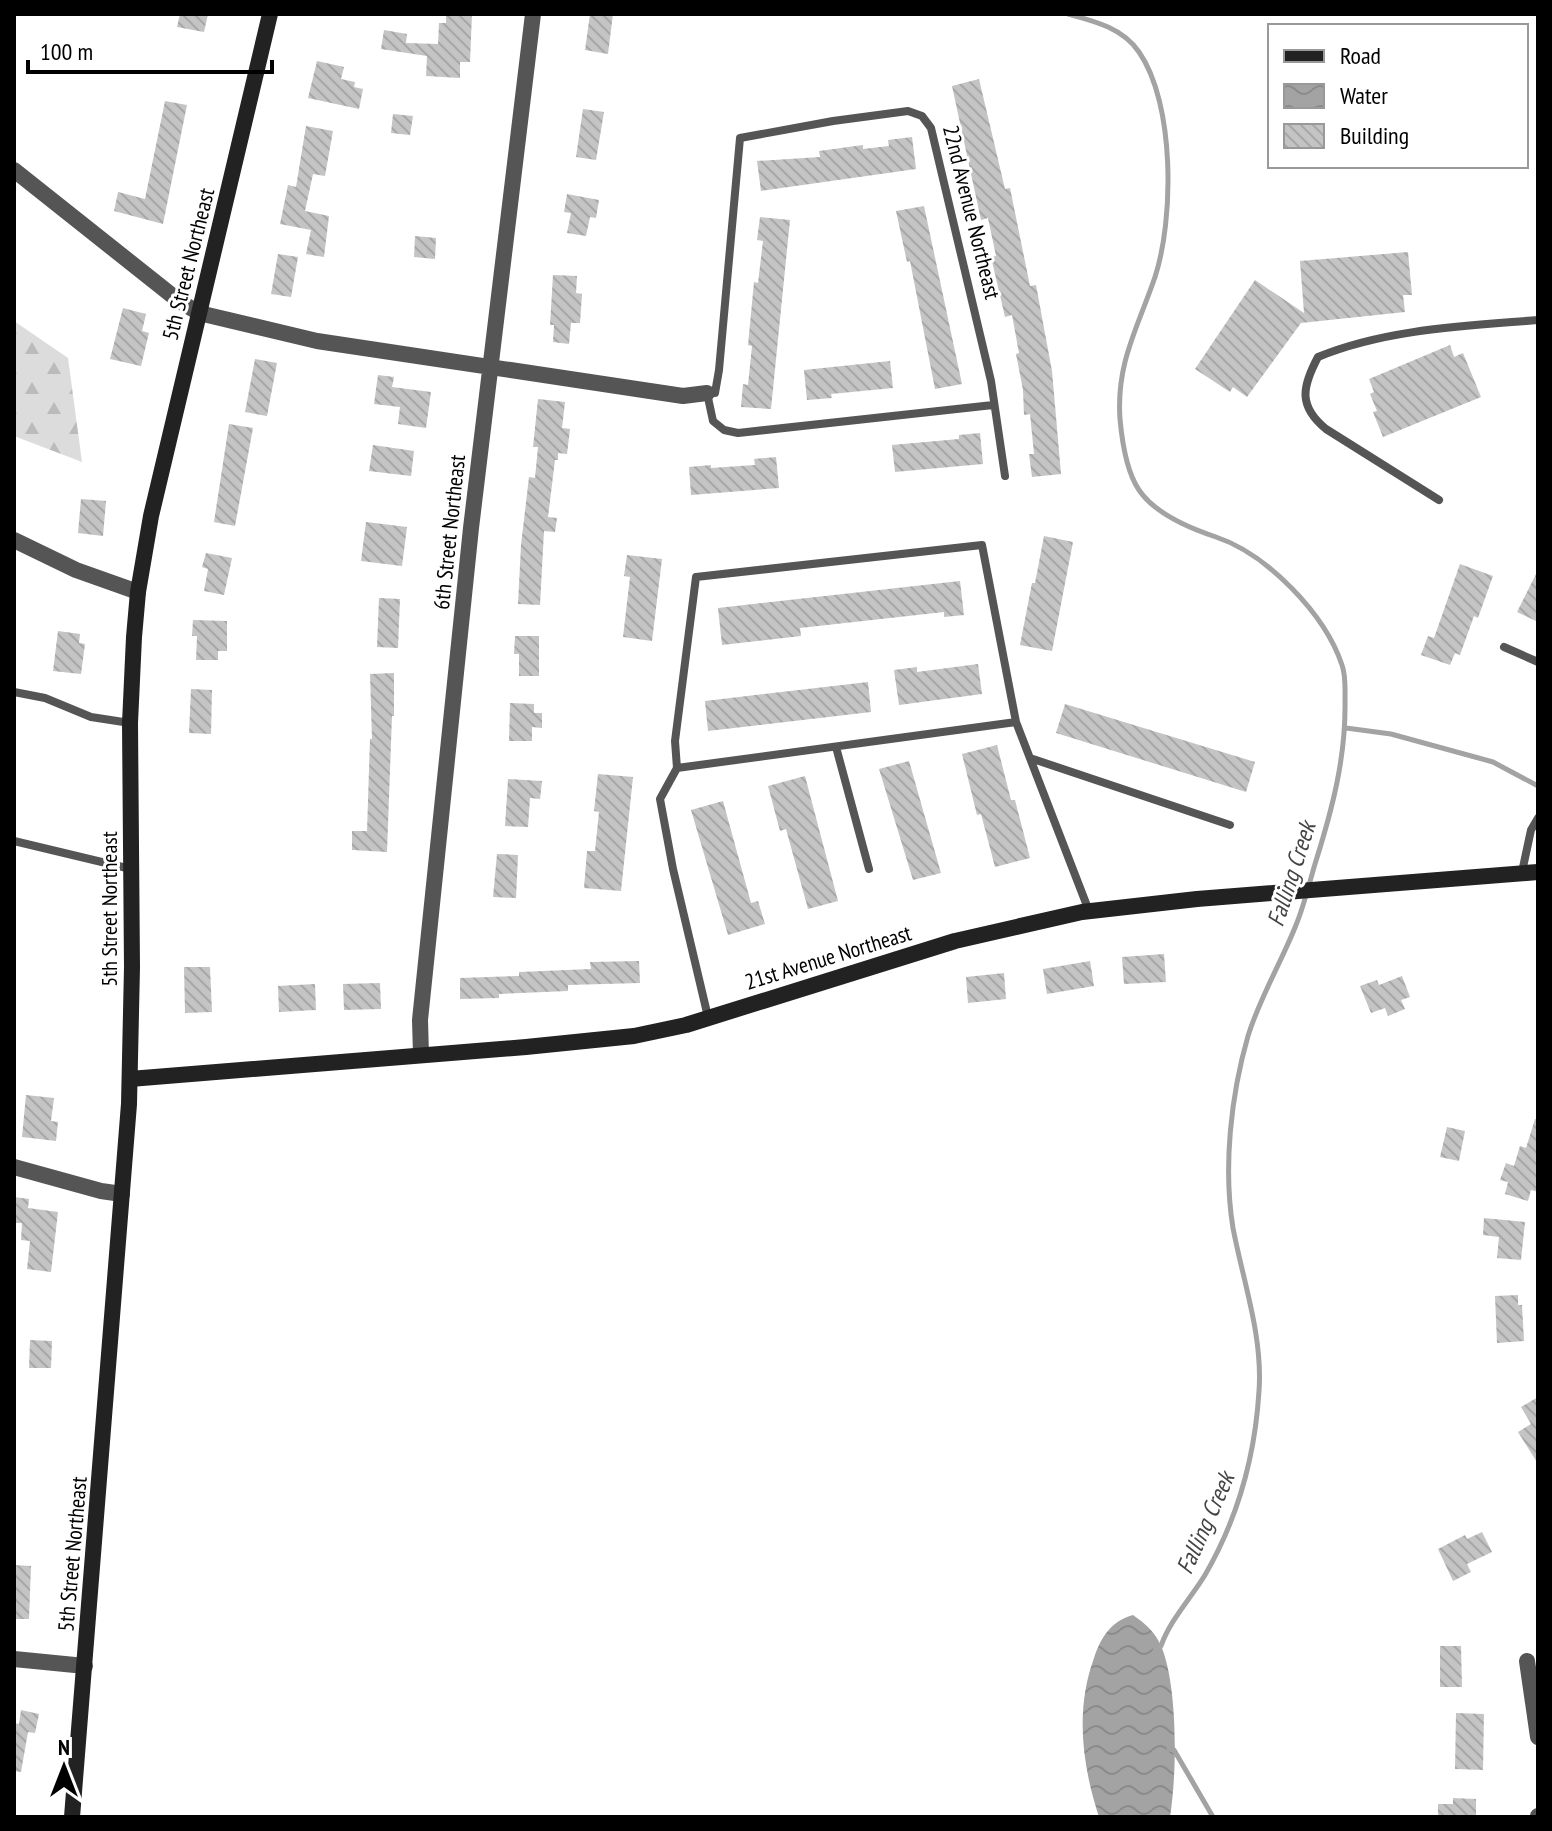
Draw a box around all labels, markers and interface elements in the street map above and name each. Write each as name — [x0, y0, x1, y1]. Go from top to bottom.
scale bar — [28, 24, 272, 74]
legend — [1268, 24, 1528, 168]
text: 100 m — [40, 36, 93, 67]
text: Road — [1340, 40, 1381, 71]
text: Water — [1340, 80, 1388, 111]
text: Building — [1340, 120, 1409, 151]
street label: 22nd Avenue Northeast — [937, 122, 1007, 302]
street label: 5th Street Northeast — [156, 185, 220, 343]
street label: 6th Street Northeast — [427, 453, 471, 611]
water label: Falling Creek — [1260, 815, 1323, 930]
street label: 5th Street Northeast — [95, 831, 123, 987]
street label: 21st Avenue Northeast — [741, 918, 915, 996]
water label: Falling Creek — [1169, 1465, 1242, 1579]
street label: 5th Street Northeast — [51, 1475, 93, 1633]
north arrow — [24, 1727, 104, 1807]
text: N — [58, 1733, 70, 1761]

